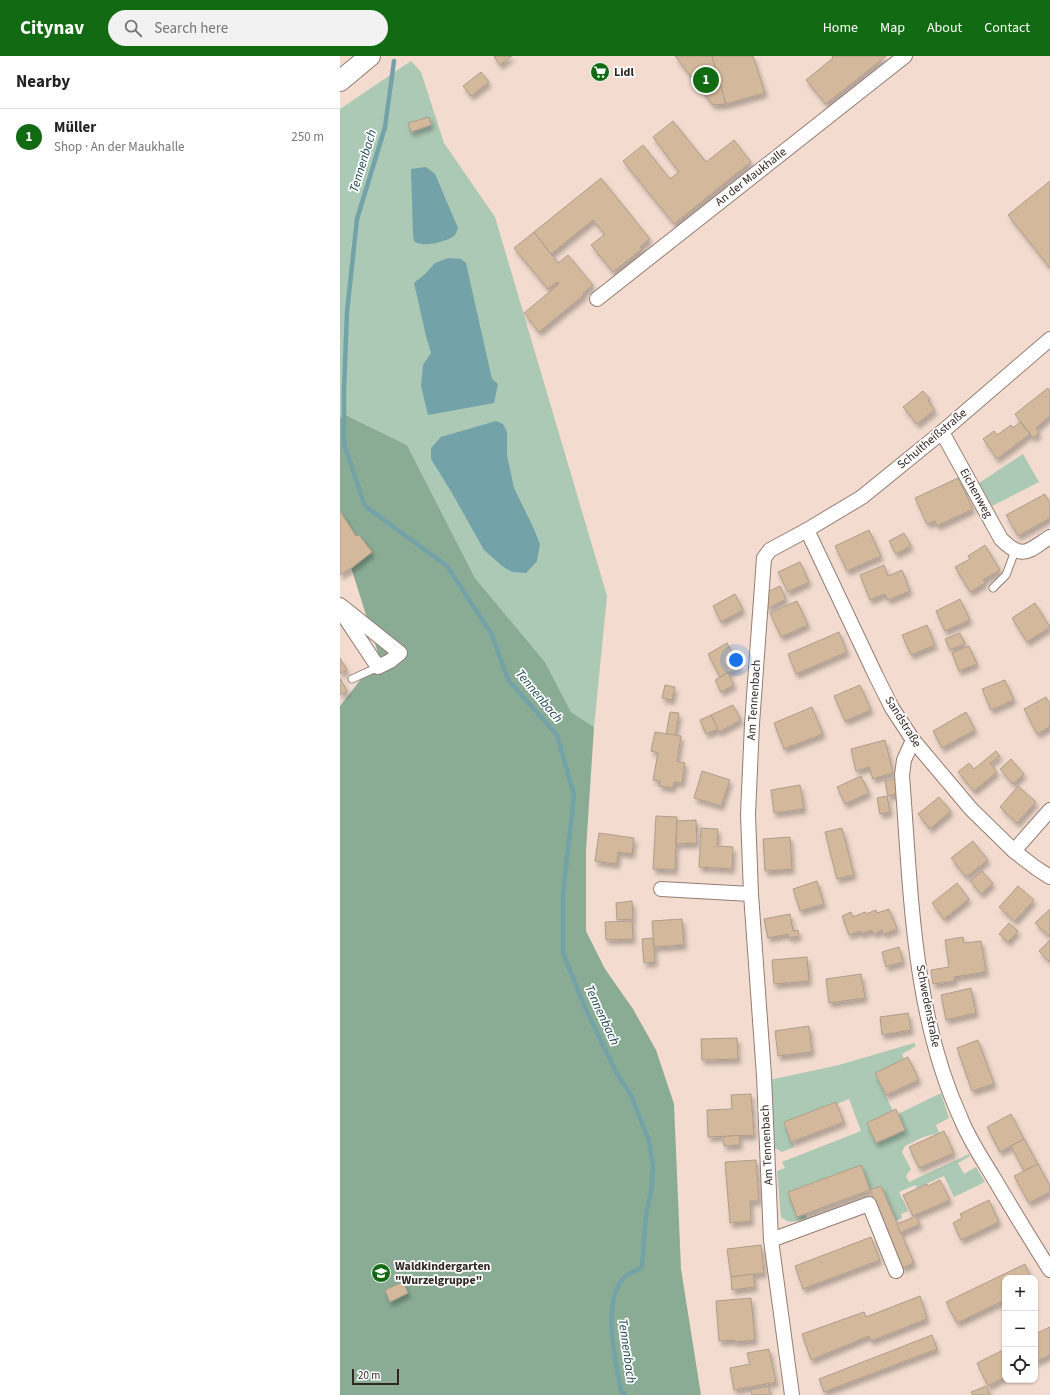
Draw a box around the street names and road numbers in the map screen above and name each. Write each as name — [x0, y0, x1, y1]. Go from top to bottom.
street label: An der Maukhalle — [712, 144, 790, 210]
street label: Schultheißstraße — [894, 405, 970, 473]
street label: Eichenweg — [955, 465, 997, 521]
street label: Am Tennenbach — [743, 659, 765, 741]
street label: Sandstraße — [881, 693, 925, 751]
street label: Schwedenstraße — [912, 963, 944, 1049]
street label: Am Tennenbach — [756, 1104, 778, 1186]

